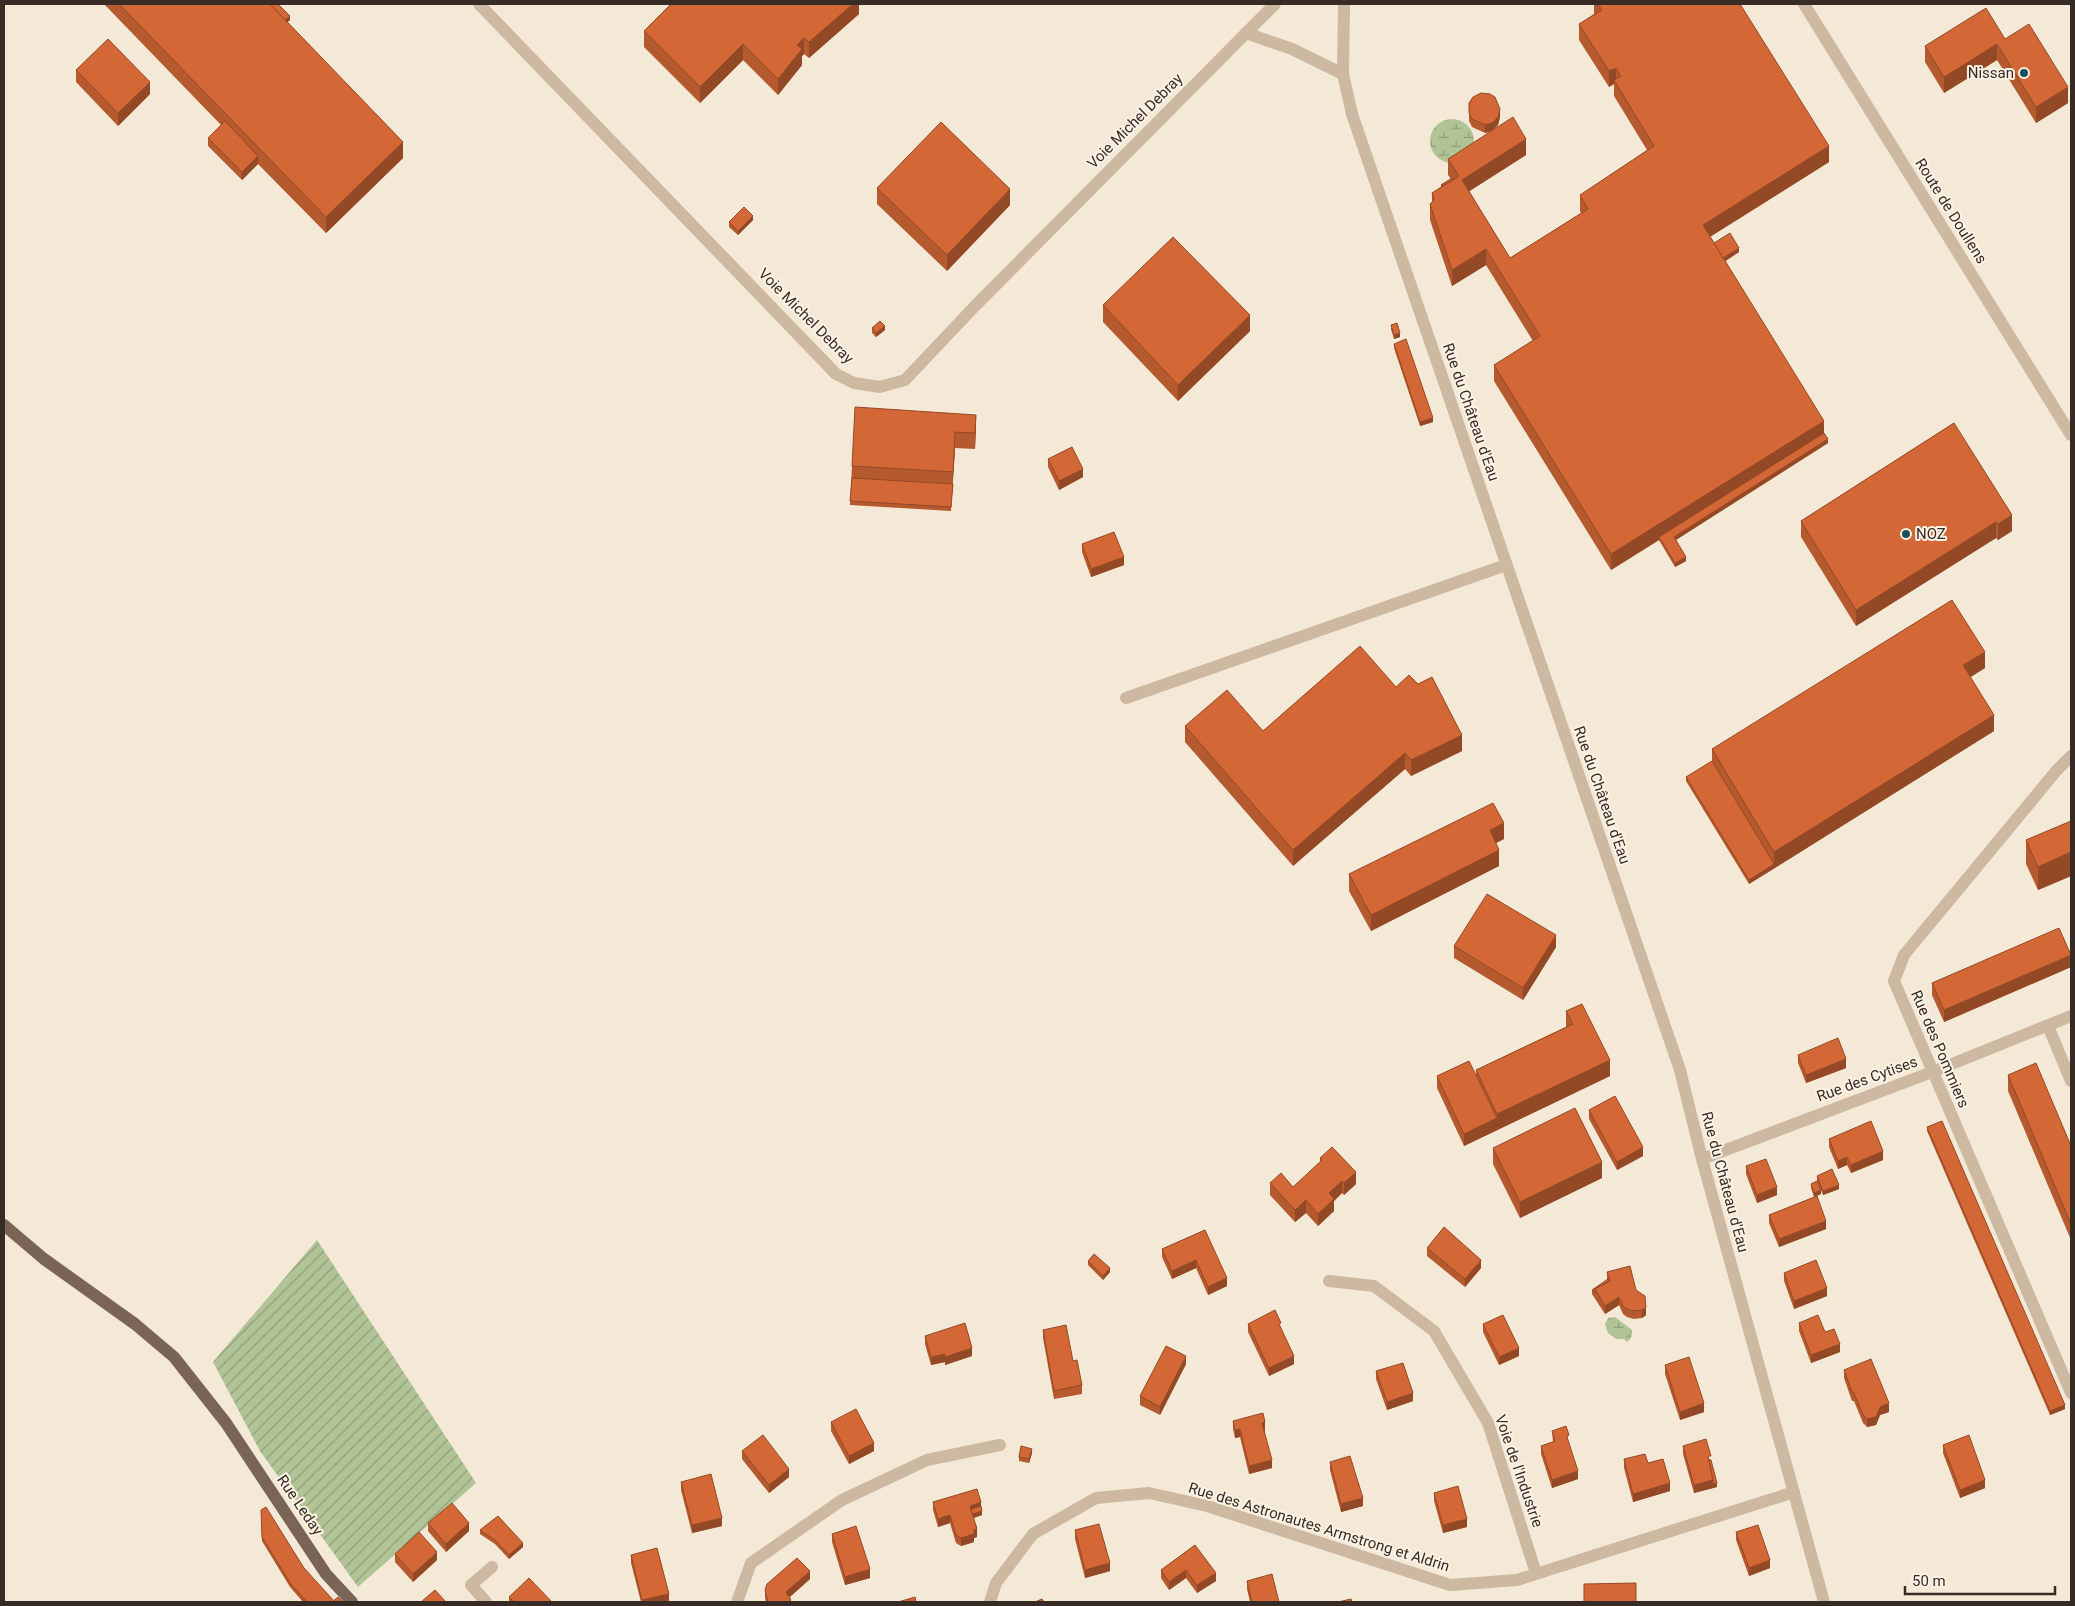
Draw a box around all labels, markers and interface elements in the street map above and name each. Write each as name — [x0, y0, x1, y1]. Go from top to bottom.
place label: Nissan — [1968, 64, 2014, 82]
marker: Nissan — [2018, 67, 2030, 79]
street label: Voie Michel Debray — [1084, 70, 1186, 172]
street label: Route de Doullens — [1911, 155, 1991, 267]
street label: Voie Michel Debray — [755, 265, 857, 367]
street label: Rue du Château d'Eau — [1439, 341, 1503, 483]
place label: NOZ — [1916, 525, 1946, 543]
marker: NOZ — [1900, 528, 1912, 540]
street label: Rue du Château d'Eau — [1570, 724, 1634, 866]
street label: Rue des Pommiers — [1907, 988, 1973, 1110]
street label: Rue des Cytises — [1814, 1052, 1920, 1106]
street label: Rue du Château d'Eau — [1698, 1110, 1752, 1254]
street label: Voie de l'Industrie — [1491, 1412, 1547, 1530]
street label: Rue Leday — [273, 1471, 327, 1539]
street label: Rue des Astronautes Armstrong et Aldrin — [1186, 1479, 1452, 1575]
scale bar — [1905, 1564, 2055, 1596]
text: 50 m — [1912, 1572, 1946, 1590]

